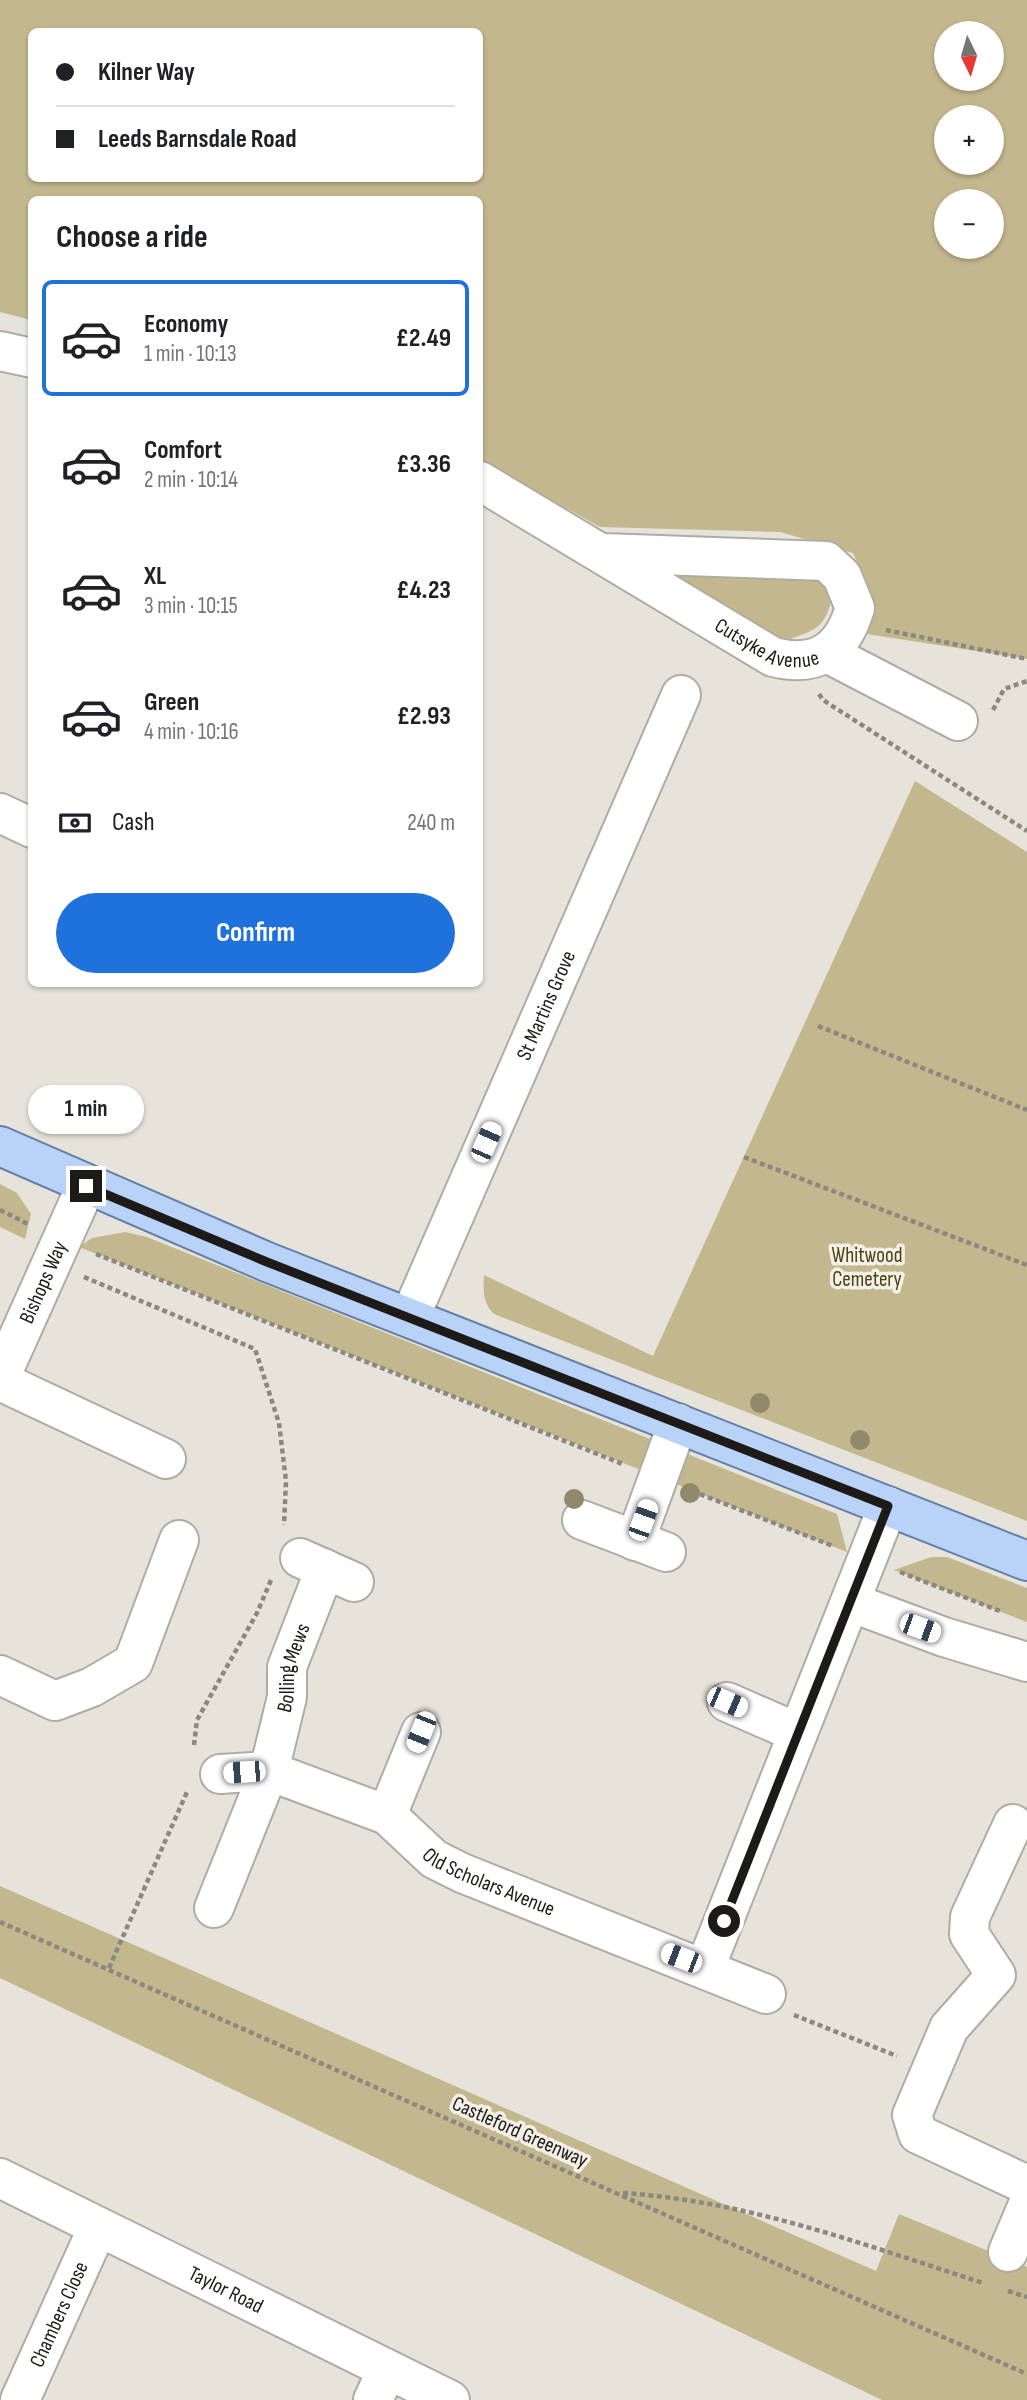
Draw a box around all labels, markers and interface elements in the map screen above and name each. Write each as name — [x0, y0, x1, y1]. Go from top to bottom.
north arrow — [934, 21, 1004, 91]
map controls — [934, 21, 1004, 259]
text: Kilner Way — [98, 57, 195, 88]
button: + — [934, 105, 1004, 175]
text: Leeds Barnsdale Road — [98, 124, 297, 155]
button: − — [934, 189, 1004, 259]
text: Choose a ride — [56, 218, 208, 257]
icon: car — [60, 307, 123, 370]
text: Economy — [144, 309, 228, 340]
text: £2.49 — [396, 323, 451, 354]
text: 1 min · 10:13 — [144, 340, 237, 368]
icon: car — [60, 433, 123, 496]
text: Comfort — [144, 435, 222, 466]
text: £3.36 — [396, 449, 451, 480]
text: 2 min · 10:14 — [144, 466, 238, 494]
icon: car — [60, 559, 123, 622]
text: XL — [144, 561, 166, 592]
text: £4.23 — [396, 575, 451, 606]
text: 3 min · 10:15 — [144, 592, 238, 620]
street label: Cutsyke Avenue — [710, 612, 822, 673]
icon: car — [60, 685, 123, 748]
text: Green — [144, 687, 199, 718]
text: £2.93 — [397, 701, 451, 732]
text: 4 min · 10:16 — [144, 718, 239, 746]
icon: cash — [56, 804, 94, 842]
text: Cash — [112, 807, 155, 838]
text: 240 m — [407, 809, 455, 837]
button: Confirm — [56, 893, 455, 973]
street label: St Martins Grove — [511, 947, 581, 1064]
callout: 1 min — [28, 1084, 144, 1134]
text: 1 min — [65, 1095, 107, 1123]
car — [468, 1119, 505, 1165]
route end — [70, 1170, 102, 1202]
street label: Bishops Way — [14, 1237, 72, 1327]
park label: Whitwood Cemetery — [832, 1243, 902, 1292]
car — [626, 1497, 661, 1543]
car — [897, 1611, 944, 1645]
street label: Bolling Mews — [271, 1620, 315, 1715]
car — [704, 1684, 751, 1720]
car — [404, 1709, 439, 1755]
car — [223, 1760, 266, 1784]
street label: Old Scholars Avenue — [417, 1842, 559, 1921]
route start — [708, 1905, 740, 1937]
car — [658, 1941, 705, 1975]
street label: Castleford Greenway — [448, 2091, 592, 2173]
street label: Chambers Close — [24, 2257, 93, 2371]
street label: Taylor Road — [184, 2261, 267, 2318]

